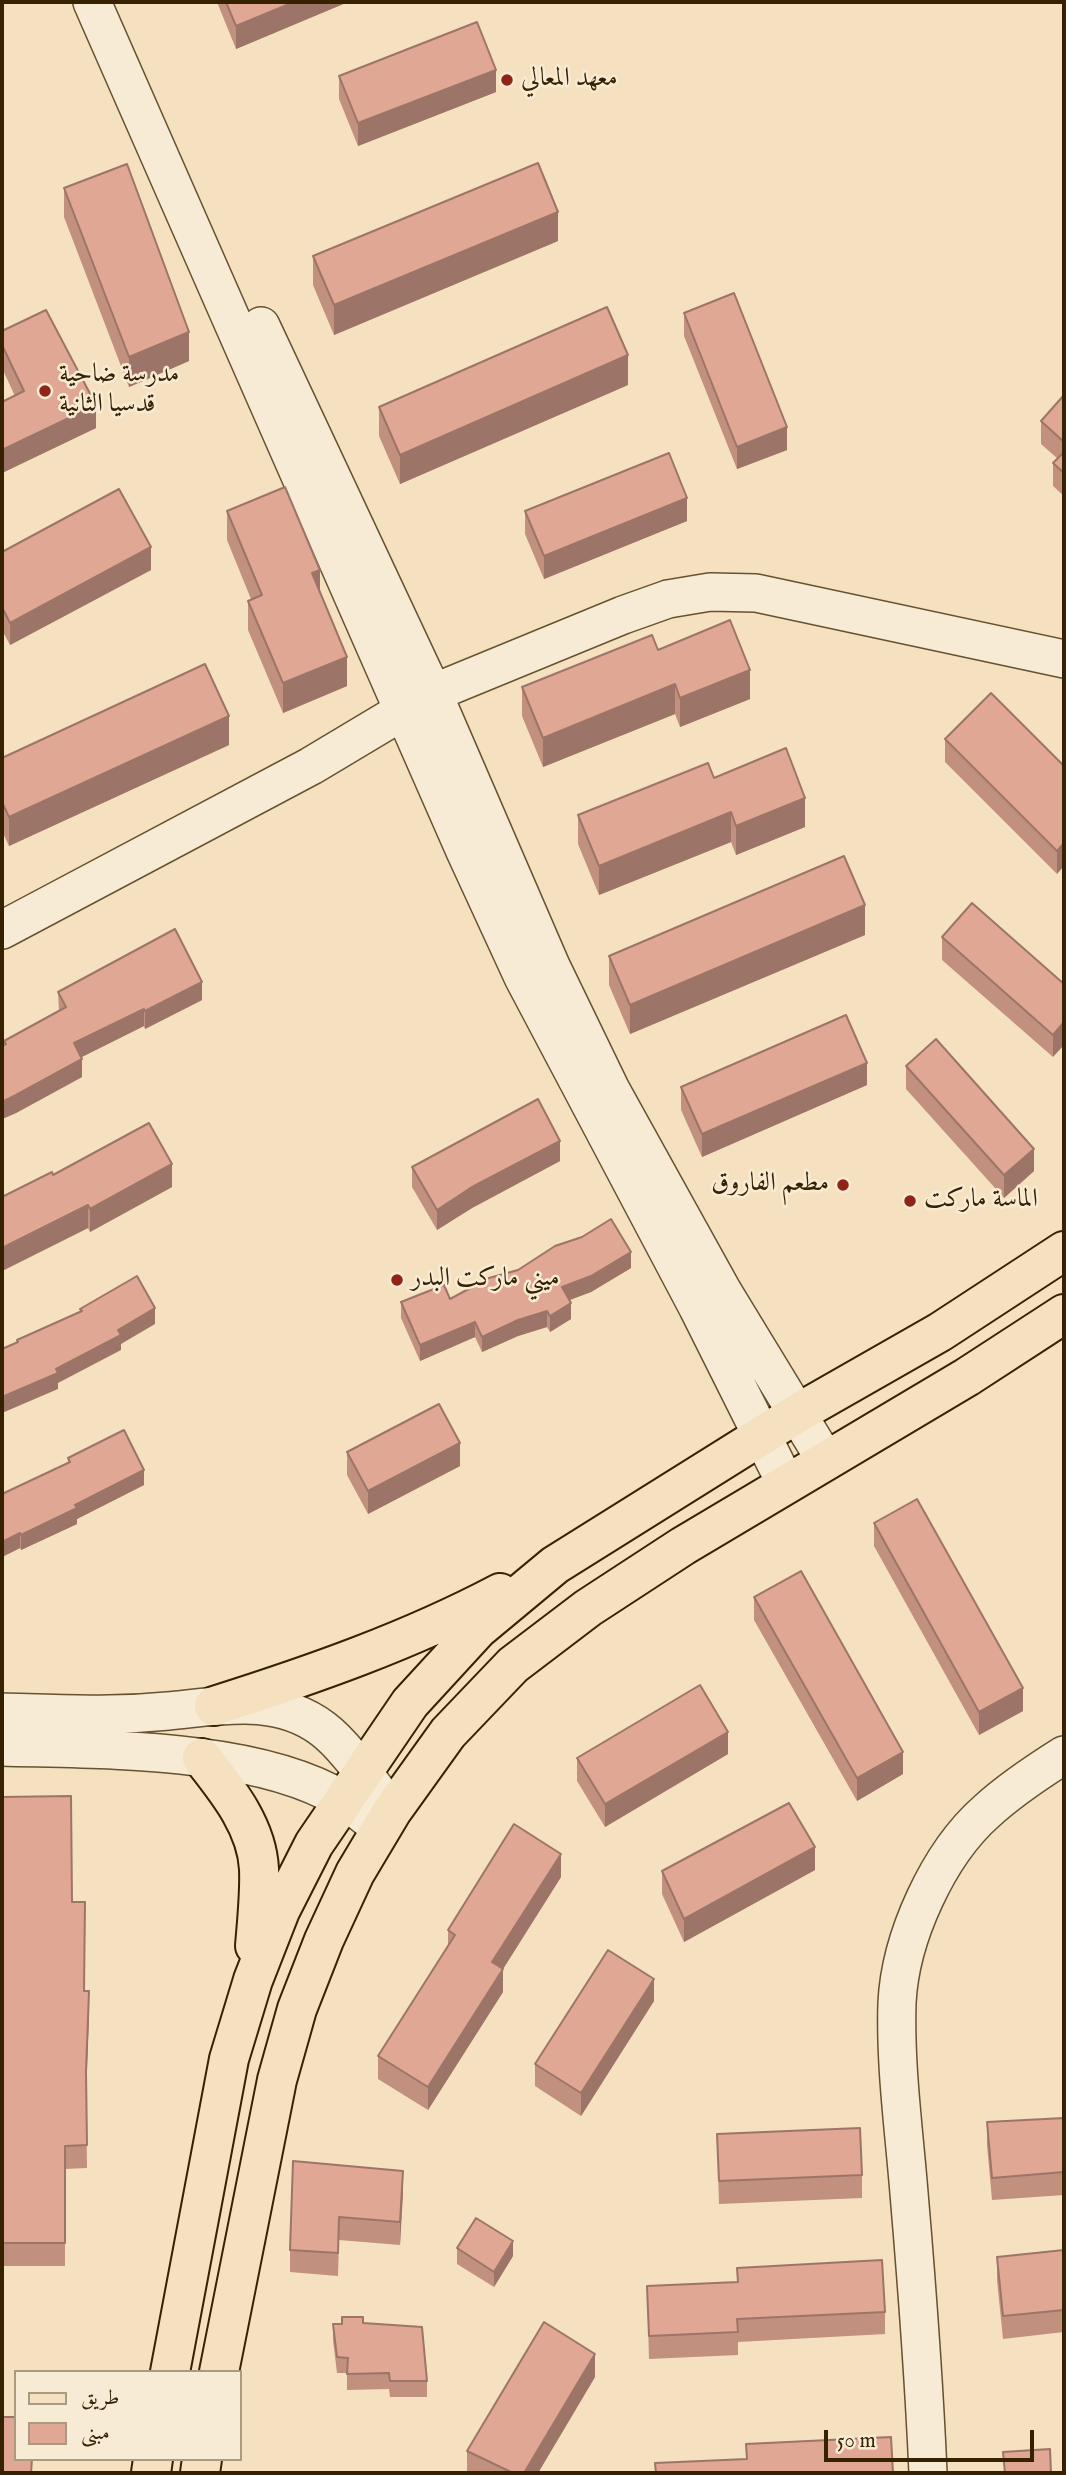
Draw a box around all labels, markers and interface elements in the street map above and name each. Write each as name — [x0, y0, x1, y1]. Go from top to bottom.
place label: معهد المعالي — [521, 64, 618, 96]
marker: معهد المعالي — [499, 72, 515, 88]
place label: مدرسة ضاحية قدسيا الثانية — [59, 360, 179, 422]
marker: مدرسة ضاحية قدسيا الثانية — [37, 383, 53, 399]
place label: مطعم الفاروق — [711, 1169, 829, 1201]
marker: مطعم الفاروق — [835, 1177, 851, 1193]
place label: الماسة ماركت — [924, 1185, 1038, 1217]
marker: الماسة ماركت — [902, 1193, 918, 1209]
place label: ميني ماركت البدر — [411, 1264, 560, 1296]
marker: ميني ماركت البدر — [389, 1272, 405, 1288]
legend — [14, 2370, 242, 2461]
text: طريق — [81, 2385, 119, 2412]
scale bar — [828, 2416, 1038, 2460]
text: مبنى — [81, 2420, 110, 2447]
text: 50 m — [837, 2428, 876, 2455]

